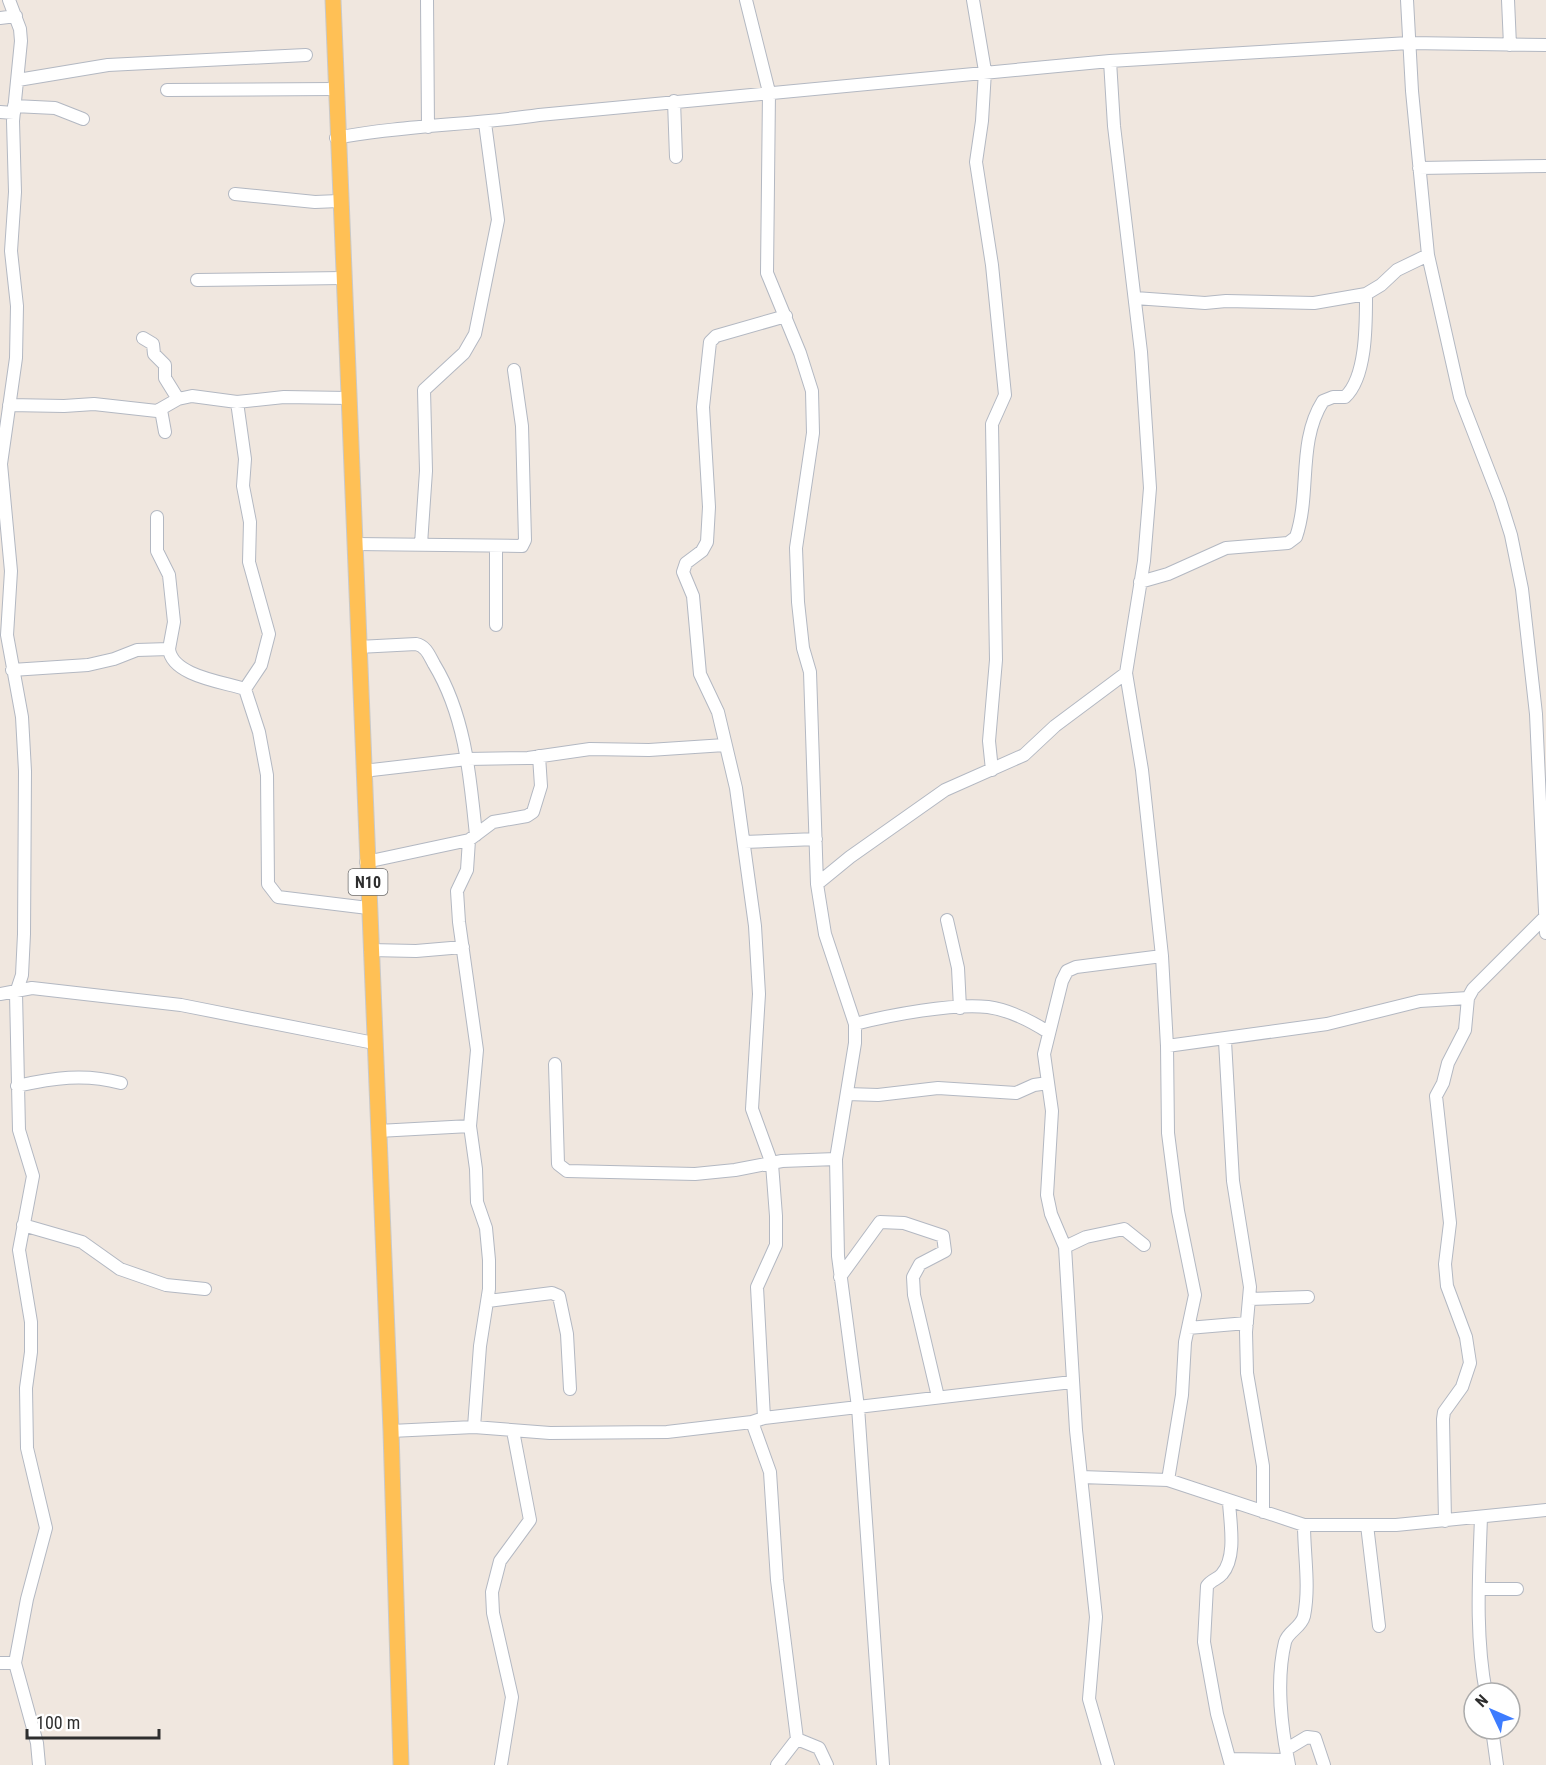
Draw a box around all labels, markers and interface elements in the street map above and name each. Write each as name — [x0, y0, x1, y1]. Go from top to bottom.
road number: N10 — [348, 869, 388, 895]
north arrow — [1462, 1681, 1522, 1741]
text: N — [1471, 1691, 1492, 1711]
scale bar — [27, 1702, 159, 1740]
text: 100 m — [36, 1712, 80, 1733]

